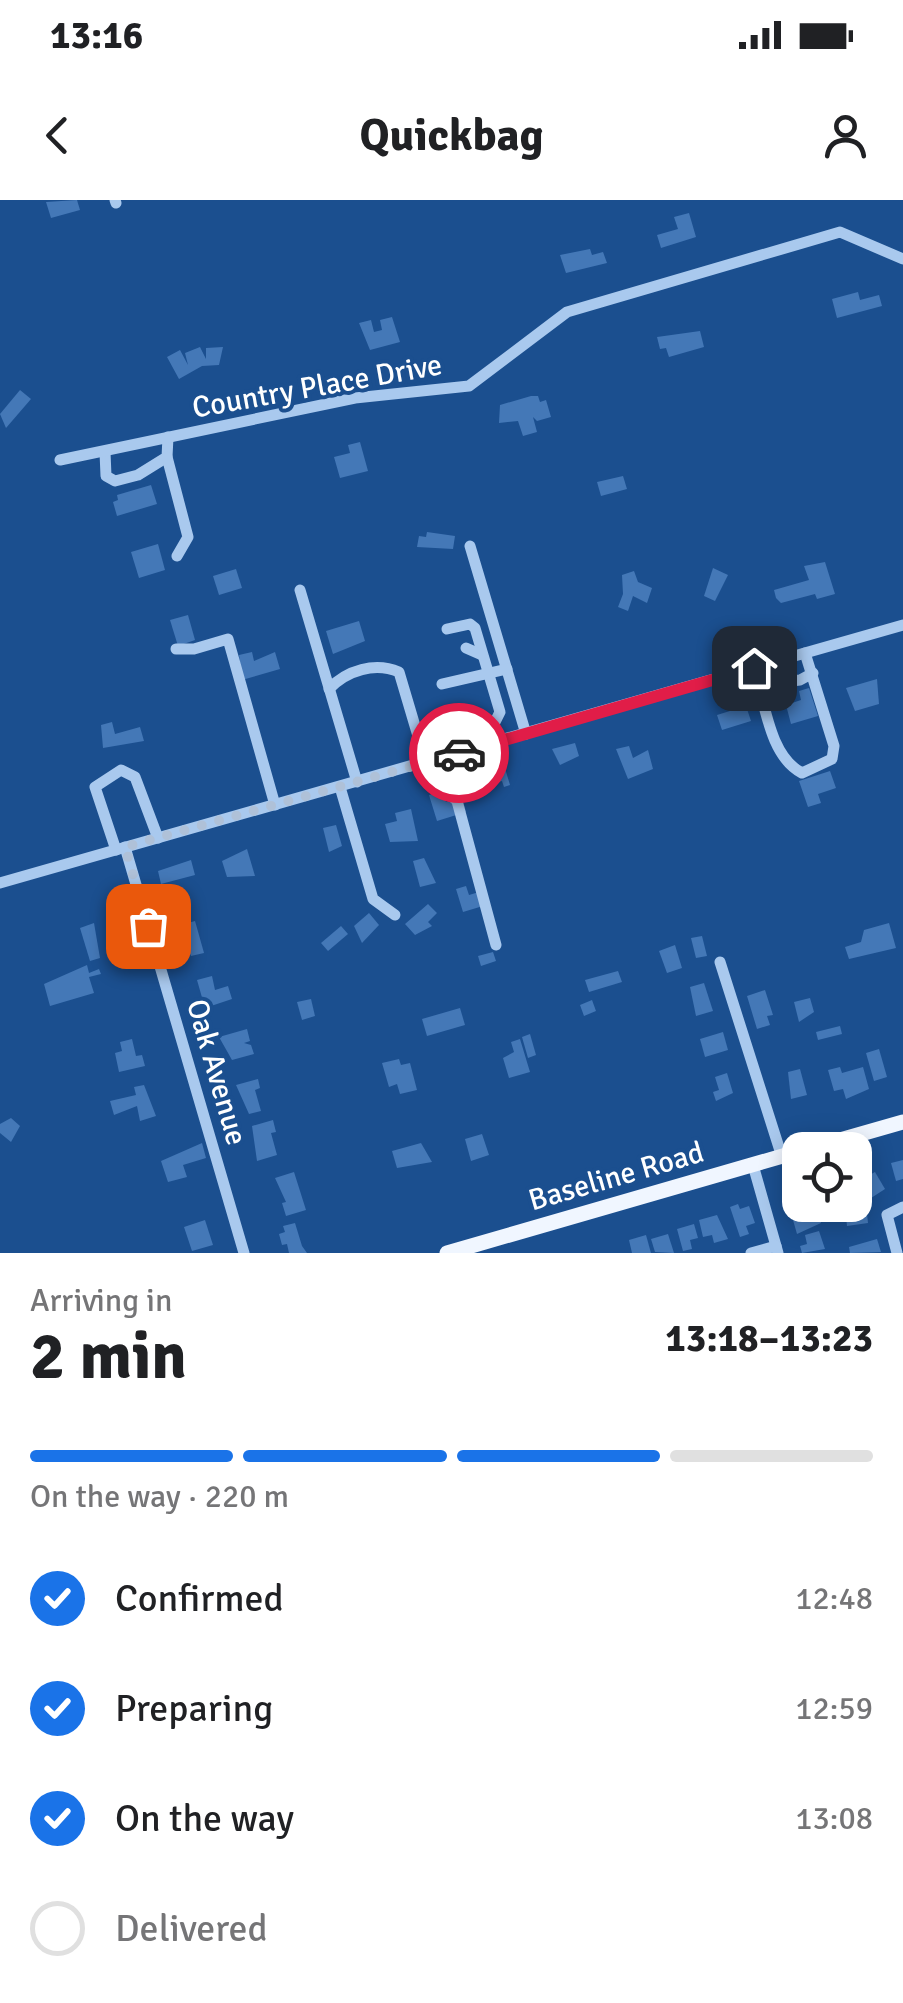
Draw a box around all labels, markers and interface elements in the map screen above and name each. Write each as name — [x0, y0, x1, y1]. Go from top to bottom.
text: 13:16 — [50, 12, 143, 59]
icon: back — [30, 108, 85, 163]
text: Quickbag — [359, 108, 544, 163]
icon: person — [818, 108, 873, 163]
street label: Country Place Drive — [189, 346, 445, 427]
pin — [712, 626, 797, 711]
icon: home — [727, 641, 782, 696]
courier — [409, 703, 509, 803]
icon: car — [432, 726, 487, 781]
pin — [106, 884, 191, 969]
icon: bag — [121, 899, 176, 954]
street label: Oak Avenue — [178, 995, 255, 1149]
map controls — [782, 1132, 872, 1222]
button: locate — [782, 1132, 872, 1222]
street label: Baseline Road — [524, 1134, 708, 1219]
text: Arriving in — [30, 1281, 172, 1320]
text: 13:18–13:23 — [665, 1315, 873, 1362]
text: 2 min — [30, 1317, 187, 1397]
text: On the way · 220 m — [30, 1477, 289, 1516]
icon: check — [30, 1571, 85, 1626]
text: Confirmed — [115, 1575, 284, 1622]
text: 12:48 — [795, 1579, 873, 1618]
icon: check — [30, 1681, 85, 1736]
text: Preparing — [115, 1685, 273, 1732]
text: 12:59 — [795, 1689, 873, 1728]
icon: check — [30, 1791, 85, 1846]
text: On the way — [115, 1795, 294, 1842]
text: 13:08 — [795, 1799, 873, 1838]
text: Delivered — [115, 1905, 268, 1952]

